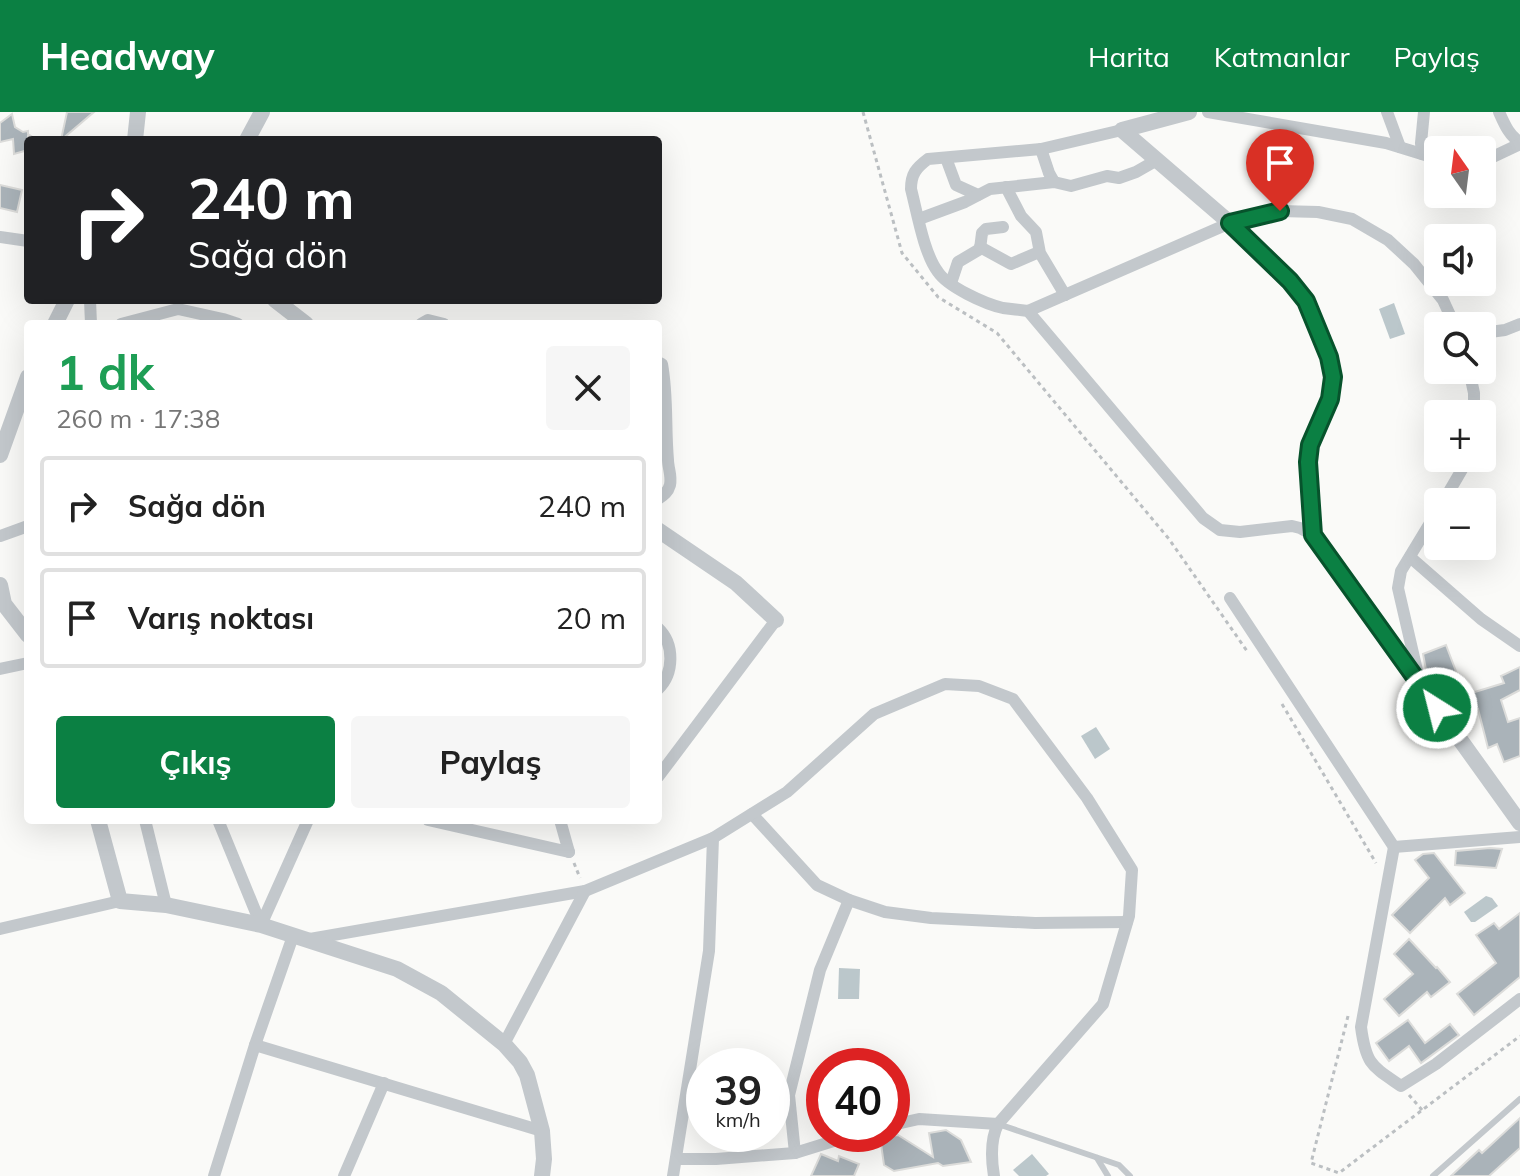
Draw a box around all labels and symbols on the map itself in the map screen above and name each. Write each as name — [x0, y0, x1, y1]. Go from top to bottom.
pin — [1246, 129, 1314, 211]
north arrow — [1424, 136, 1496, 208]
position arrow — [1395, 666, 1479, 750]
speed limit sign: 40 — [806, 1048, 910, 1152]

